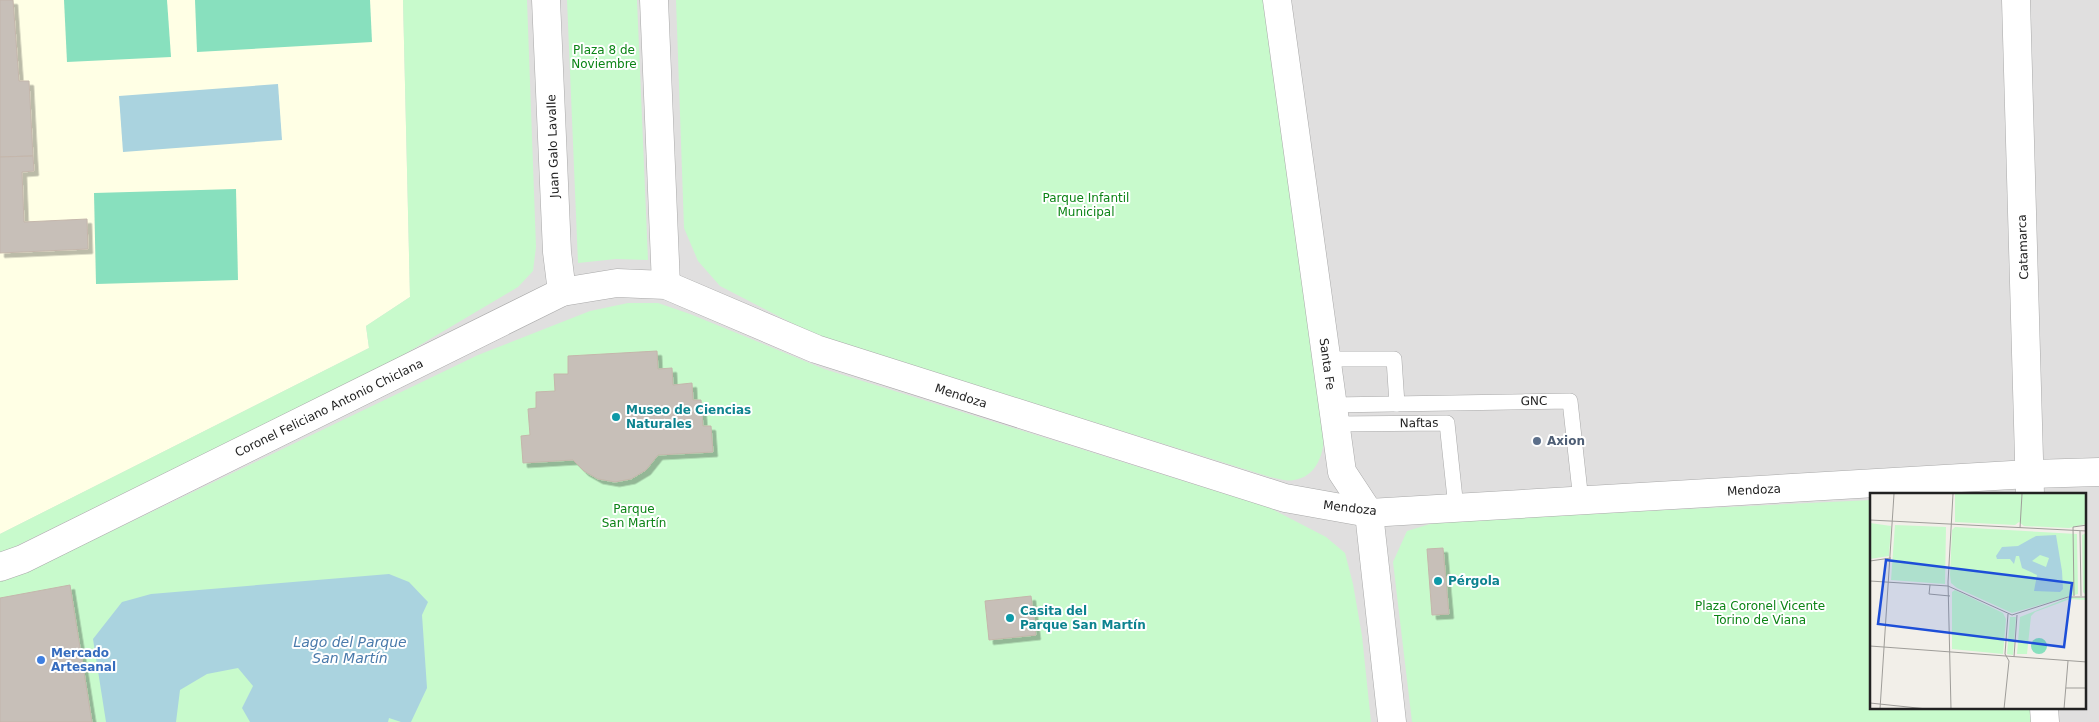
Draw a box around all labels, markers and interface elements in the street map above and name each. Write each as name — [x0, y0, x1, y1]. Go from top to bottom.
park label: Plaza 8 de Noviembre — [571, 43, 637, 71]
street label: Juan Galo Lavalle — [544, 94, 562, 199]
park label: Parque Infantil Municipal — [1043, 191, 1129, 219]
street label: Catamarca — [2015, 214, 2031, 280]
street label: Santa Fe — [1316, 337, 1338, 391]
street label: Coronel Feliciano Antonio Chiclana — [233, 356, 425, 460]
street label: Mendoza — [933, 381, 989, 411]
street label: GNC — [1521, 394, 1547, 408]
place label: Museo de Ciencias Naturales — [626, 403, 751, 431]
marker: Museo de Ciencias Naturales — [610, 411, 622, 423]
street label: Naftas — [1400, 416, 1438, 430]
place label: Axion — [1547, 434, 1585, 448]
marker: Axion — [1531, 435, 1543, 447]
street label: Mendoza — [1727, 482, 1781, 498]
inset map — [1870, 493, 2086, 710]
street label: Mendoza — [1322, 498, 1378, 518]
park label: Parque San Martín — [602, 502, 666, 530]
place label: Pérgola — [1448, 574, 1500, 588]
marker: Pérgola — [1432, 575, 1444, 587]
park label: Plaza Coronel Vicente Torino de Viana — [1695, 599, 1825, 627]
place label: Casita del Parque San Martín — [1020, 604, 1146, 632]
marker: Casita del Parque San Martín — [1004, 612, 1016, 624]
water label: Lago del Parque San Martín — [293, 634, 407, 666]
place label: Mercado Artesanal — [51, 646, 116, 674]
marker: Mercado Artesanal — [35, 654, 47, 666]

